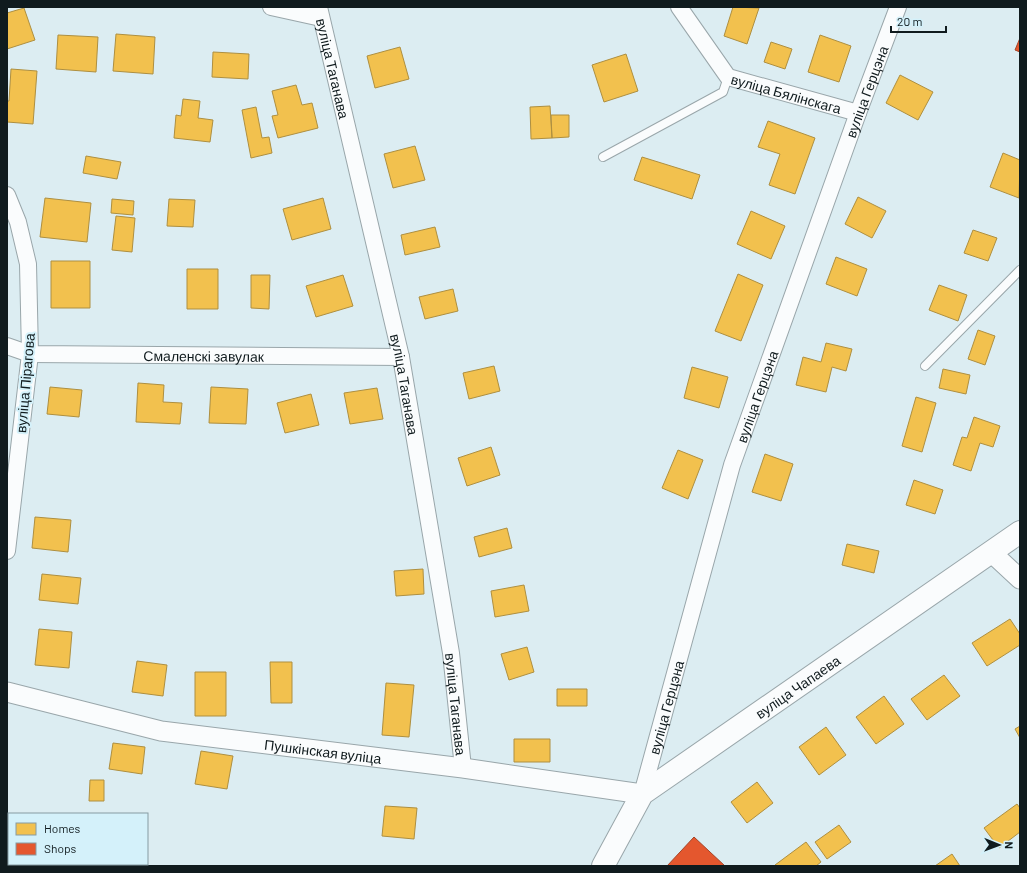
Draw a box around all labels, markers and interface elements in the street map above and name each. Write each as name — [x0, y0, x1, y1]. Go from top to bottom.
scale bar — [891, 8, 946, 34]
text: 20 m — [897, 14, 923, 28]
street label: вуліца Таганава — [313, 16, 353, 120]
street label: вуліца Герцэна — [841, 43, 891, 140]
street label: вуліца Бялінскага — [729, 70, 843, 117]
street label: вуліца Пірагова — [12, 332, 38, 434]
street label: вуліца Таганава — [387, 332, 423, 436]
street label: Смаленскі завулак — [143, 346, 265, 364]
street label: вуліца Герцэна — [732, 348, 781, 445]
street label: вуліца Чапаева — [752, 651, 843, 722]
street label: вуліца Таганава — [443, 652, 470, 756]
street label: вуліца Герцэна — [645, 658, 687, 756]
street label: Пушкінская вуліца — [263, 735, 383, 766]
legend — [8, 813, 148, 865]
text: Homes — [44, 821, 81, 835]
north arrow — [979, 825, 1019, 865]
text: Shops — [44, 841, 77, 855]
text: N — [1003, 841, 1016, 849]

